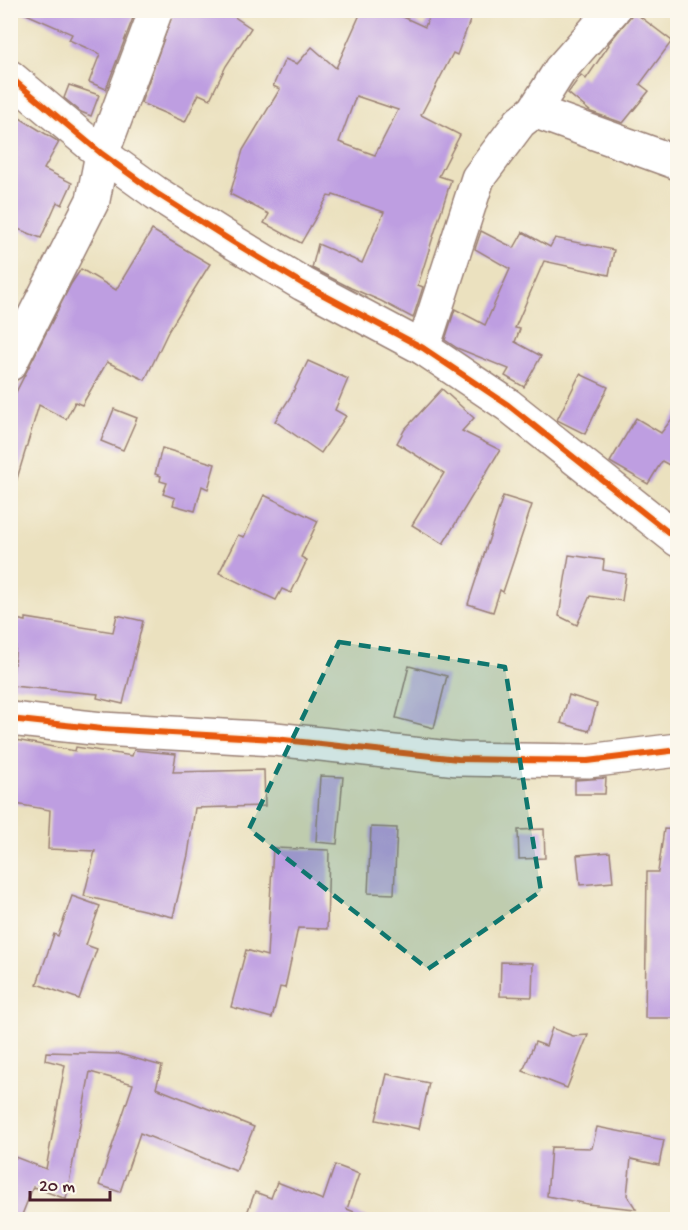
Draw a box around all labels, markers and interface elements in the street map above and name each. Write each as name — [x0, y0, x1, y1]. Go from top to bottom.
scale bar — [30, 1164, 110, 1202]
text: 20 m — [39, 1177, 75, 1198]

